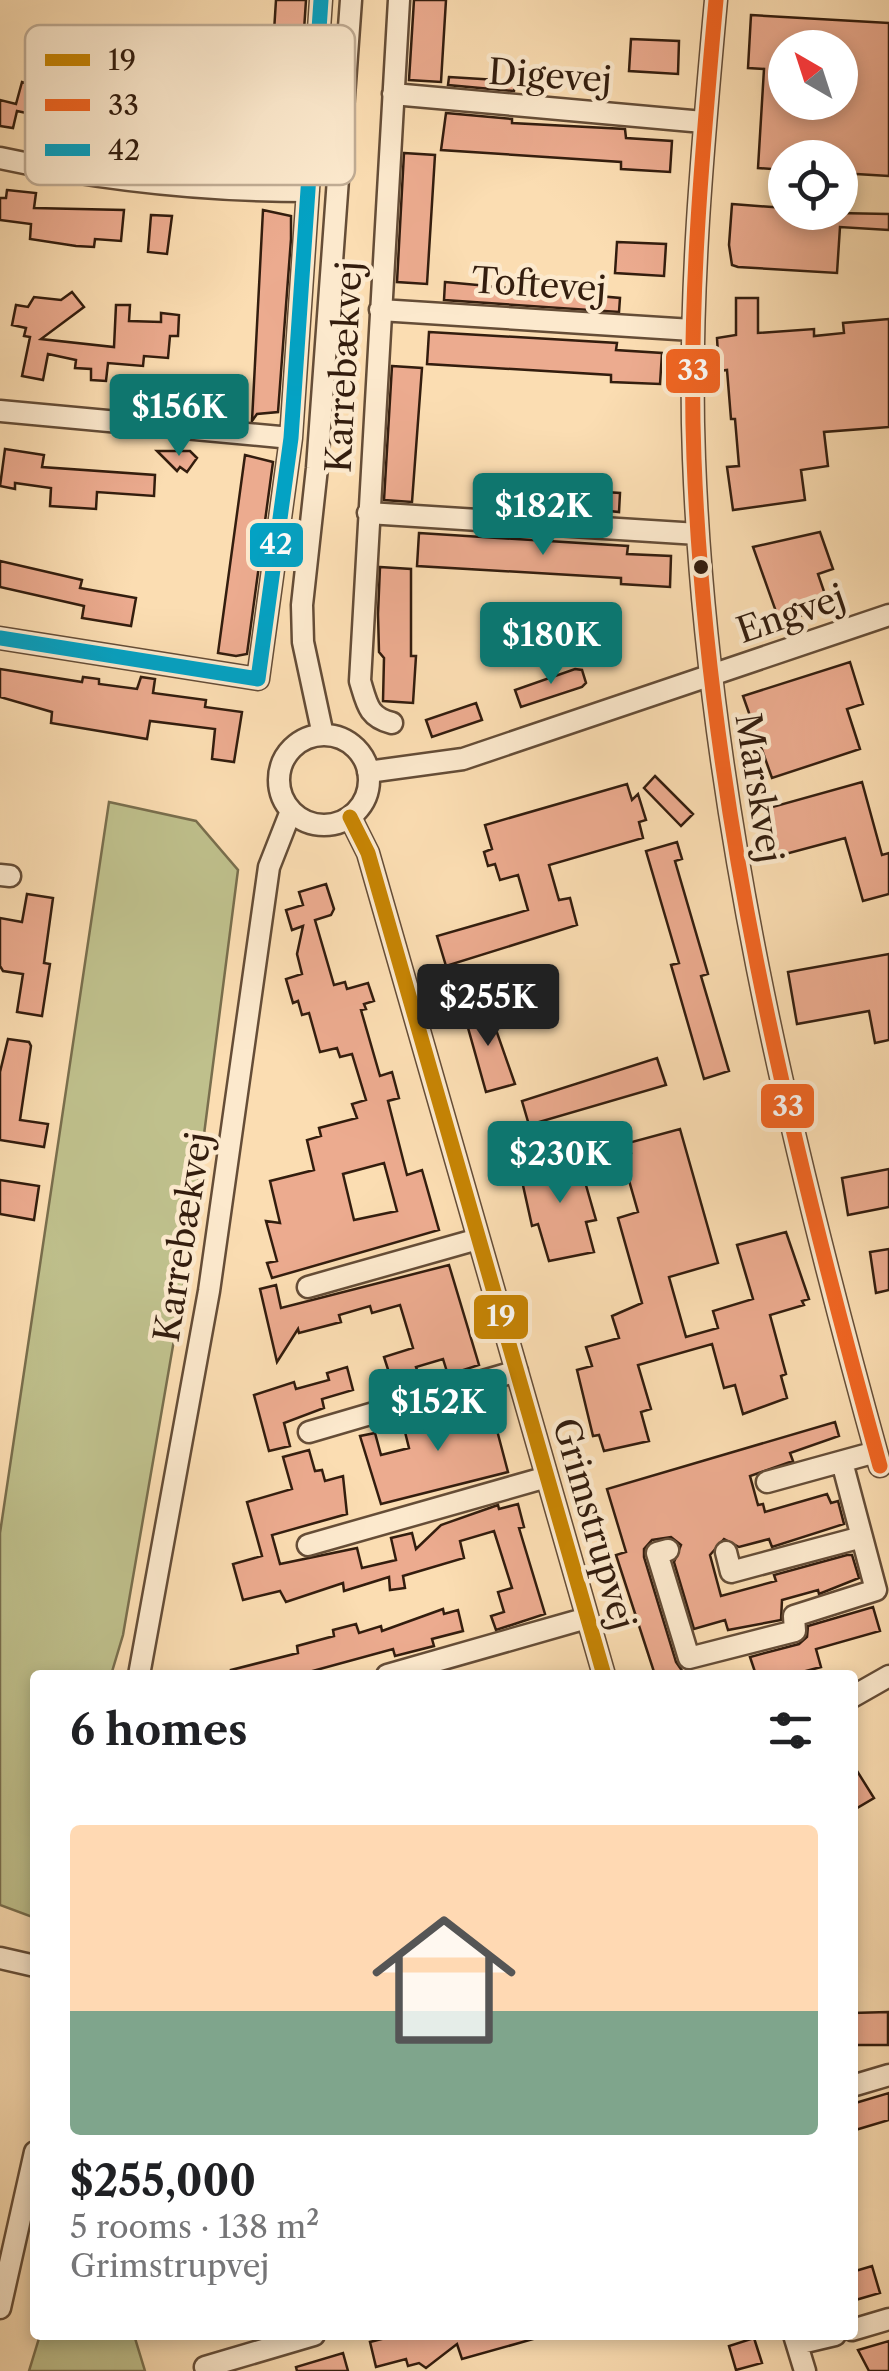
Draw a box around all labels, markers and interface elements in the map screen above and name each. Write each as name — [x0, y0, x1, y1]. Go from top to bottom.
legend — [25, 25, 355, 185]
north arrow — [768, 30, 858, 120]
map controls — [768, 30, 858, 230]
text: 19 — [108, 43, 136, 77]
street label: Digevej — [487, 50, 613, 101]
text: 33 — [108, 88, 139, 122]
text: 42 — [108, 133, 140, 167]
button: locate — [768, 140, 858, 230]
street label: Toftevej — [470, 258, 608, 311]
street label: Karrebækvej — [316, 260, 371, 474]
line badge: 33 — [664, 347, 722, 395]
text: 33 — [677, 353, 709, 387]
pin: $156K — [109, 374, 249, 459]
text: $156K — [132, 387, 226, 426]
pin: $182K — [473, 473, 613, 558]
text: $182K — [495, 486, 591, 525]
line badge: 42 — [248, 521, 305, 569]
text: 42 — [259, 527, 293, 561]
unlabelled marker — [691, 557, 711, 577]
street label: Engvej — [731, 575, 851, 652]
pin: $180K — [481, 602, 621, 687]
text: $180K — [502, 615, 600, 654]
street label: Marskvej — [726, 710, 793, 866]
pin: $255K — [418, 964, 558, 1049]
text: $255K — [439, 977, 537, 1016]
line badge: 33 — [759, 1082, 816, 1130]
text: 33 — [772, 1089, 804, 1123]
pin: $230K — [490, 1121, 630, 1206]
street label: Karrebækvej — [145, 1129, 220, 1345]
text: $230K — [510, 1134, 610, 1173]
line badge: 19 — [472, 1293, 530, 1341]
text: 19 — [486, 1299, 516, 1333]
pin: $152K — [368, 1369, 508, 1454]
text: $152K — [391, 1382, 485, 1421]
street label: Grimstrupvej — [544, 1413, 645, 1635]
icon: filters — [763, 1703, 818, 1758]
text: 6 homes — [70, 1704, 248, 1756]
icon: home — [354, 1890, 534, 2070]
text: $255,000 — [70, 2155, 256, 2207]
text: 5 rooms · 138 m² — [70, 2207, 319, 2246]
text: Grimstrupvej — [70, 2246, 269, 2285]

